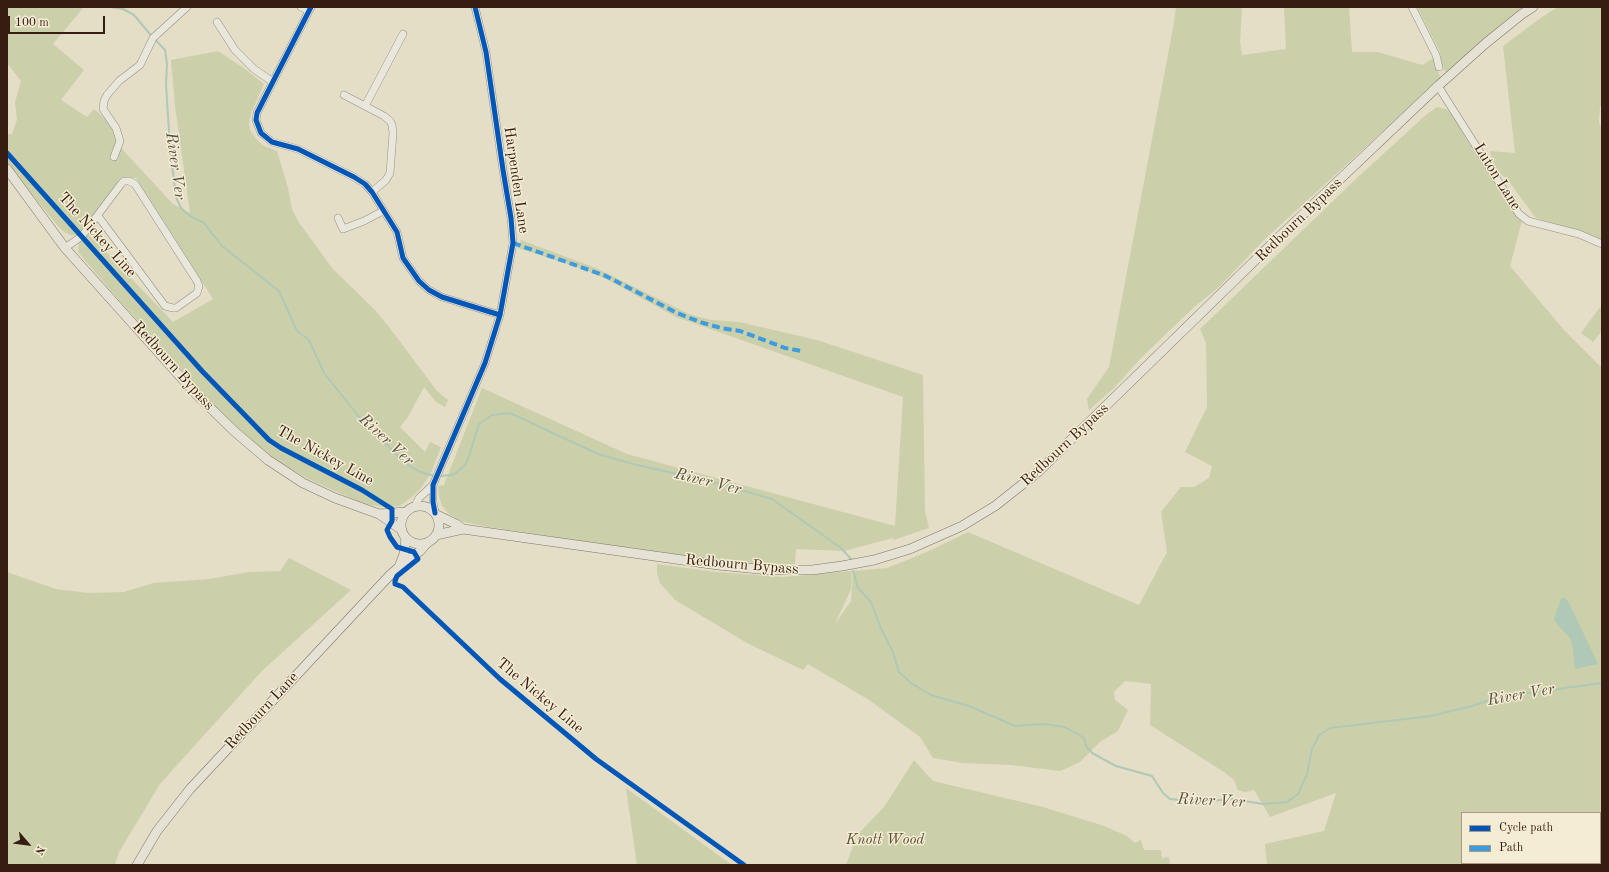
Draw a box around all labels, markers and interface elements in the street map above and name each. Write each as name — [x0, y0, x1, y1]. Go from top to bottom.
scale bar — [10, 8, 107, 34]
text: 100 m — [15, 17, 49, 29]
street label: Harpenden Lane — [500, 125, 532, 235]
water label: River Ver — [161, 131, 189, 201]
street label: Luton Lane — [1469, 140, 1525, 214]
street label: Redbourn Bypass — [1252, 174, 1346, 266]
street label: The Nickey Line — [54, 189, 140, 281]
street label: Redbourn Bypass — [128, 318, 218, 414]
street label: Redbourn Bypass — [1017, 400, 1113, 490]
water label: River Ver — [355, 410, 417, 470]
street label: The Nickey Line — [273, 422, 377, 490]
water label: River Ver — [673, 464, 743, 500]
street label: Redbourn Bypass — [685, 551, 799, 579]
street label: The Nickey Line — [493, 654, 587, 738]
street label: Redbourn Lane — [221, 668, 303, 754]
water label: River Ver — [1486, 680, 1556, 710]
water label: River Ver — [1177, 790, 1245, 812]
legend — [1461, 812, 1601, 864]
text: Cycle path — [1499, 822, 1553, 834]
north arrow — [8, 824, 48, 864]
park label: Knott Wood — [846, 831, 924, 849]
text: Path — [1499, 842, 1523, 854]
text: N — [32, 844, 46, 856]

